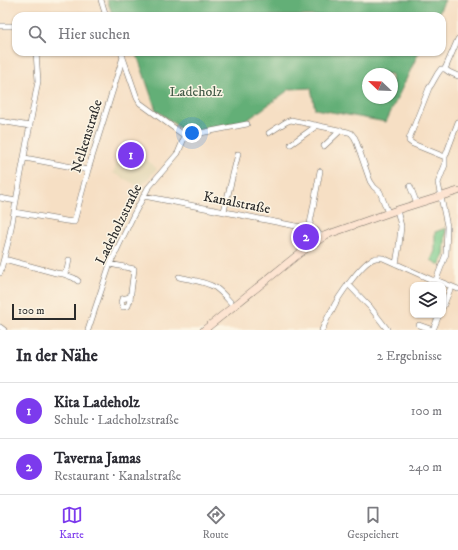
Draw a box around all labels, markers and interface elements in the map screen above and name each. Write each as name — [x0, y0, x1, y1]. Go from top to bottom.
search box — [12, 12, 446, 56]
icon: search — [26, 23, 48, 45]
text: Hier suchen — [58, 25, 130, 44]
north arrow — [362, 68, 398, 104]
park label: Ladeholz — [169, 83, 223, 101]
street label: Nelkenstraße — [67, 97, 107, 175]
your location — [182, 123, 202, 143]
pin: 1 — [118, 140, 144, 170]
street label: Ladeholzstraße — [92, 181, 146, 268]
street label: Kanalstraße — [202, 188, 272, 218]
pin: 2 — [293, 222, 319, 252]
map controls — [410, 282, 446, 318]
button: layers — [410, 282, 446, 318]
scale bar — [12, 302, 76, 321]
text: 100 m — [18, 304, 44, 318]
text: In der Nähe — [16, 345, 98, 367]
text: 2 Ergebnisse — [377, 348, 442, 364]
text: Kita Ladeholz — [54, 393, 140, 412]
text: 1 — [27, 403, 31, 419]
text: 100 m — [411, 403, 442, 419]
text: Schule · Ladeholzstraße — [54, 412, 179, 428]
text: Taverna Jamas — [54, 449, 141, 468]
text: 2 — [26, 459, 32, 475]
text: 240 m — [409, 459, 442, 475]
text: Restaurant · Kanalstraße — [54, 468, 181, 484]
tab: Karte — [59, 504, 84, 542]
tab: Route — [203, 504, 229, 542]
tab: Gespeichert — [347, 504, 399, 542]

